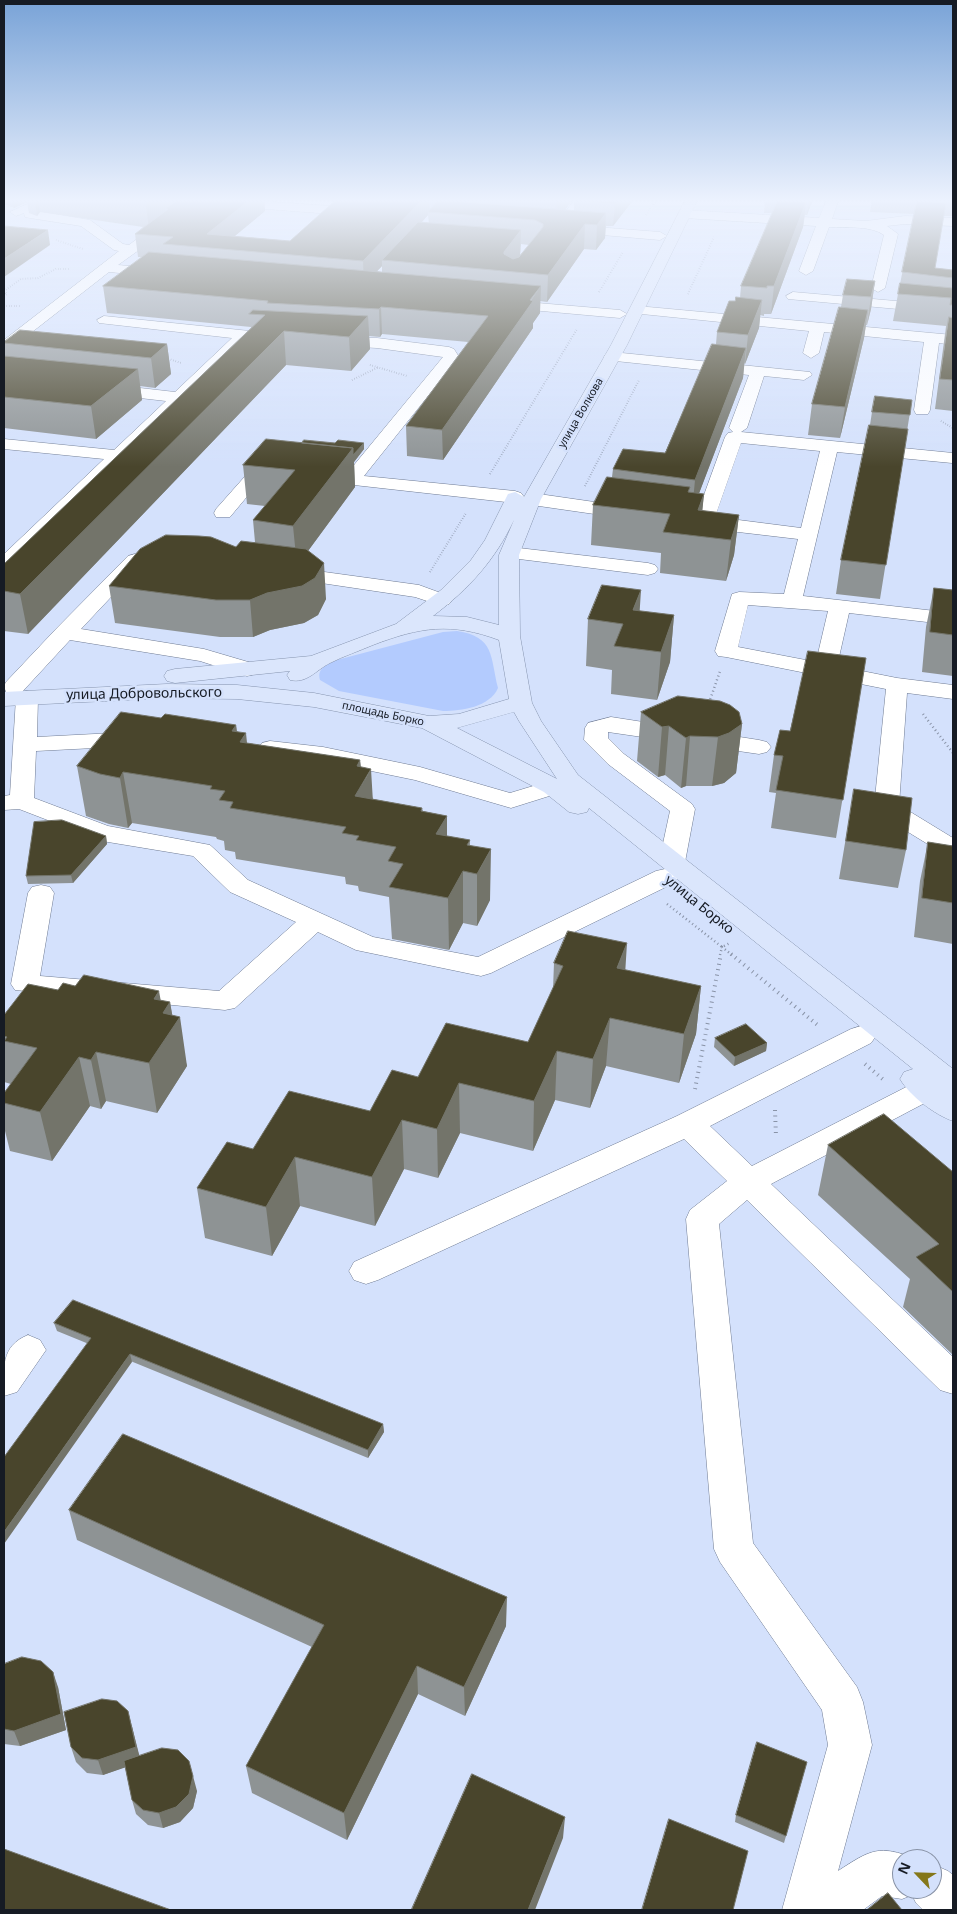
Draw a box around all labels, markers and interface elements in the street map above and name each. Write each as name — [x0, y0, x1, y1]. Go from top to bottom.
street label: улица Волкова — [556, 376, 606, 450]
street label: улица Добровольского — [66, 684, 222, 704]
street label: площадь Борко — [341, 699, 425, 729]
street label: улица Борко — [661, 872, 737, 938]
north arrow — [892, 1849, 942, 1899]
text: N — [893, 1859, 915, 1877]

